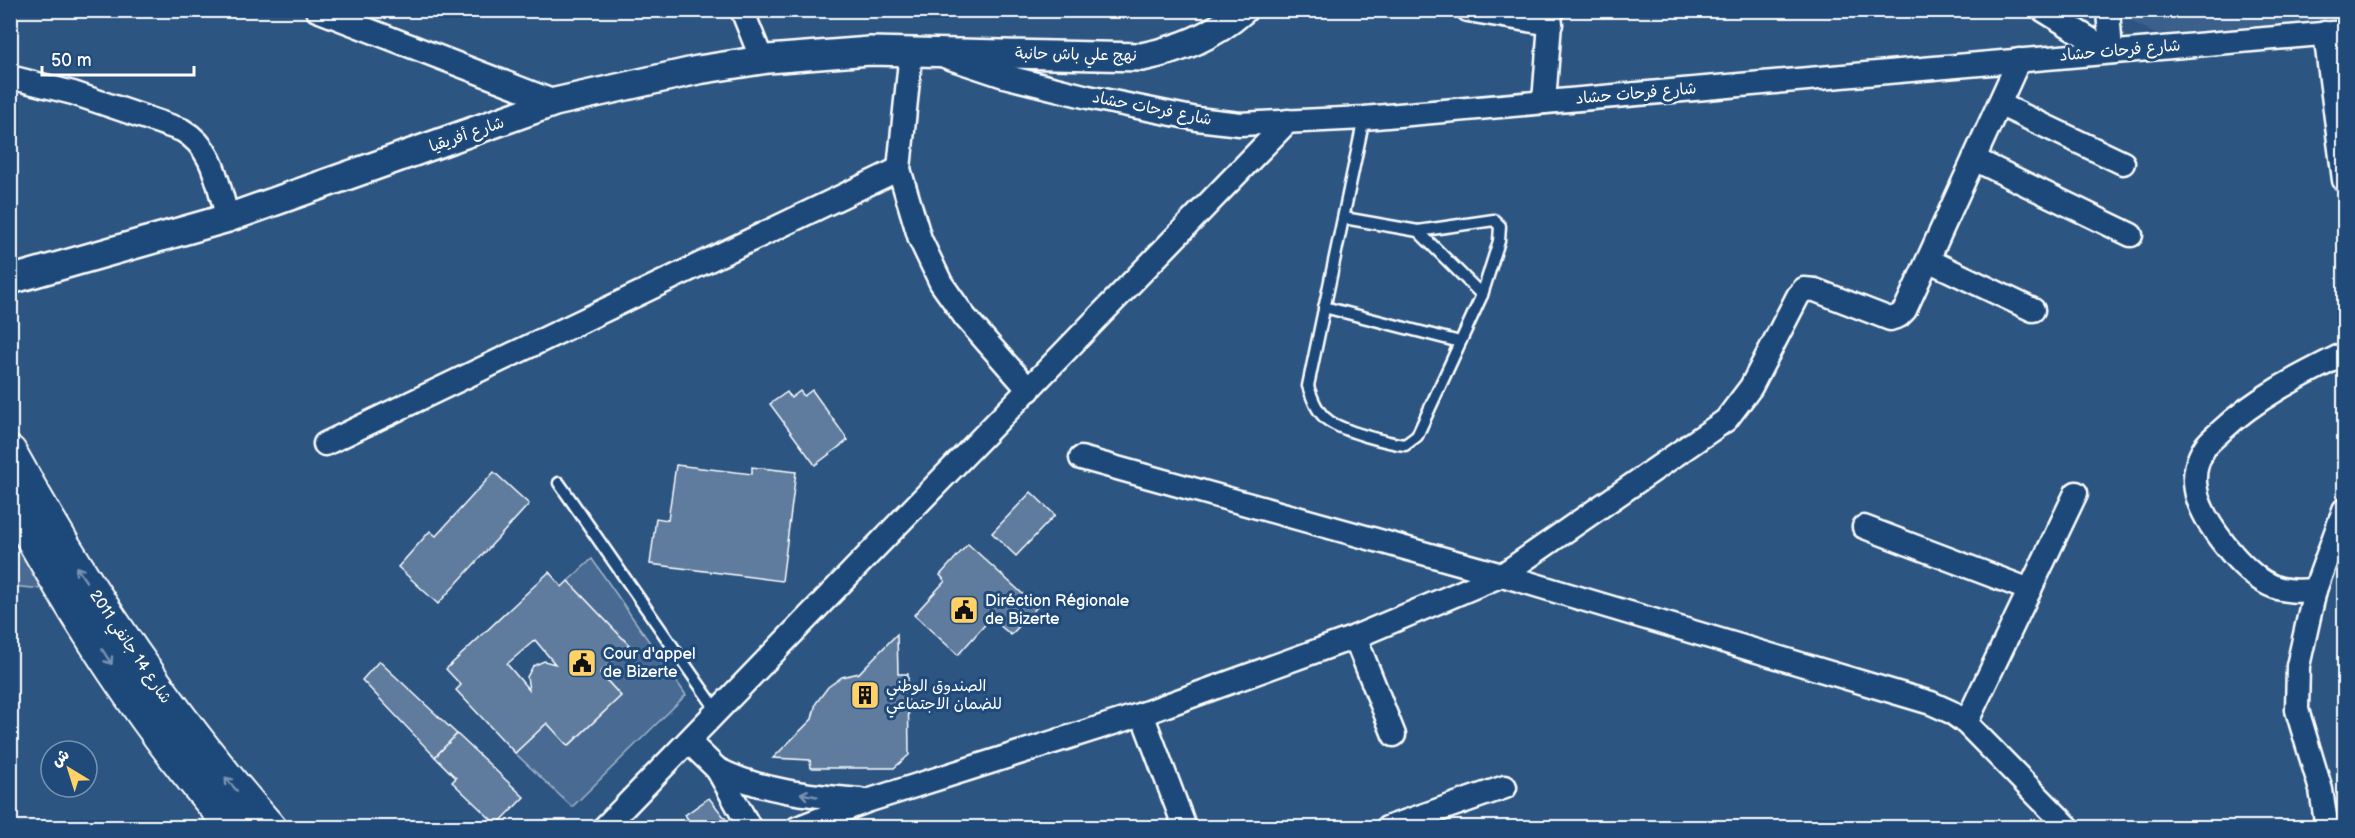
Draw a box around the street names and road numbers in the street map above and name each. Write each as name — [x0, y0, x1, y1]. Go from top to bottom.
street label: شارع فرحات حشاد — [2059, 36, 2181, 67]
street label: نهج علي باش حانبة — [1015, 44, 1137, 70]
street label: شارع فرحات حشاد — [1575, 79, 1697, 110]
street label: شارع فرحات حشاد — [1091, 88, 1213, 131]
street label: شارع أفريقيا — [427, 113, 507, 158]
street label: شارع 14 جانفي 2011 — [82, 587, 175, 710]

